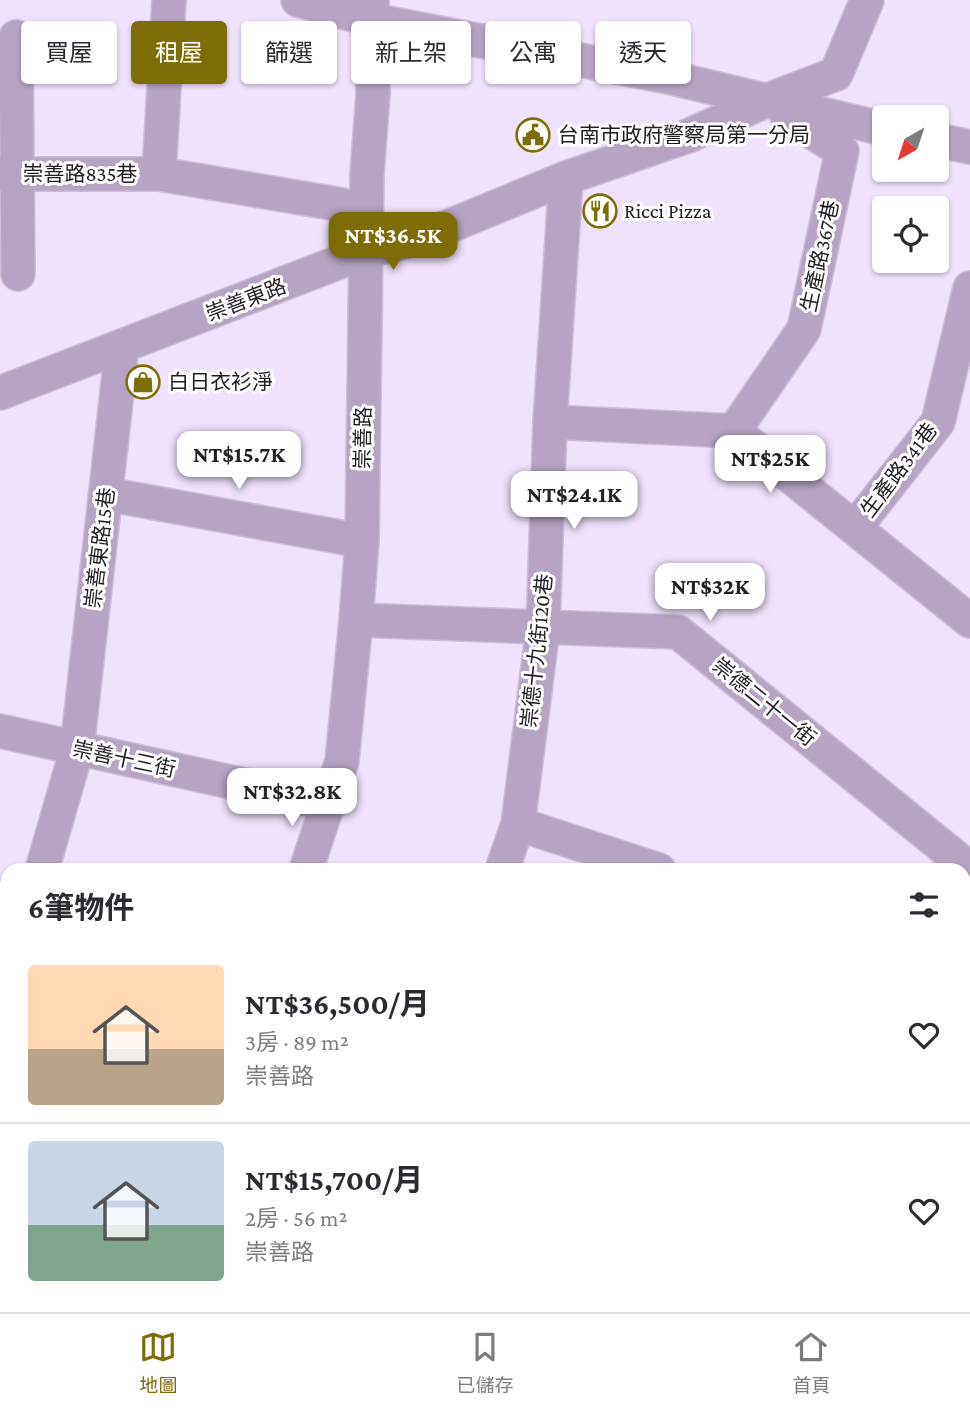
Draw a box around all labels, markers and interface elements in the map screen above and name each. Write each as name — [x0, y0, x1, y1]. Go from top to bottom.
chip: 買屋 — [21, 21, 117, 84]
chip: 租屋 — [131, 21, 227, 84]
chip: 篩選 — [241, 21, 337, 84]
chip: 新上架 — [351, 21, 471, 84]
chip: 公寓 — [485, 21, 581, 84]
chip: 透天 — [595, 21, 691, 84]
north arrow — [872, 105, 948, 182]
map controls — [872, 105, 949, 273]
public building icon: 台南市政府警察局第一分局 — [514, 116, 552, 154]
place label: 台南市政府警察局第一分局 — [558, 123, 810, 147]
street label: 崇善路835巷 — [23, 162, 137, 186]
restaurant icon: Ricci Pizza — [581, 192, 619, 230]
button: locate — [872, 196, 949, 273]
street label: 生產路367巷 — [796, 198, 844, 314]
place label: Ricci Pizza — [624, 199, 712, 223]
pin: NT$36.5K — [321, 212, 465, 272]
text: NT$36.5K — [345, 222, 441, 248]
street label: 崇善東路 — [202, 274, 290, 326]
shop icon: 白日衣衫淨 — [124, 363, 162, 401]
place label: 白日衣衫淨 — [168, 370, 273, 394]
street label: 崇善路 — [350, 406, 376, 470]
street label: 生產路341巷 — [856, 418, 942, 522]
pin: NT$15.7K — [167, 432, 311, 491]
pin: NT$25K — [713, 435, 827, 495]
text: NT$15.7K — [193, 441, 285, 467]
text: NT$25K — [731, 445, 809, 471]
pin: NT$24.1K — [502, 472, 646, 531]
text: NT$24.1K — [527, 481, 621, 507]
street label: 崇善東路15巷 — [81, 486, 119, 610]
pin: NT$32K — [653, 564, 767, 623]
street label: 崇德十九街120巷 — [517, 573, 557, 729]
text: NT$32K — [671, 573, 749, 599]
street label: 崇德二十一街 — [707, 653, 821, 751]
street label: 崇善十三街 — [70, 736, 178, 782]
pin: NT$32.8K — [220, 768, 364, 828]
text: NT$32.8K — [243, 778, 341, 804]
icon: filters — [905, 886, 943, 924]
text: 6筆物件 — [28, 891, 134, 924]
text: NT$36,500/月 — [245, 987, 430, 1020]
icon: home — [84, 993, 168, 1077]
icon: heart — [905, 1016, 943, 1054]
text: 3房 · 89 m² — [245, 1029, 349, 1055]
text: 崇善路 — [245, 1063, 314, 1089]
text: NT$15,700/月 — [245, 1163, 423, 1196]
icon: home — [84, 1169, 168, 1253]
icon: heart — [905, 1192, 943, 1230]
text: 2房 · 56 m² — [245, 1205, 347, 1231]
text: 崇善路 — [245, 1239, 314, 1265]
tab: 地圖 — [139, 1328, 178, 1397]
tab: 已儲存 — [456, 1328, 514, 1397]
tab: 首頁 — [792, 1328, 831, 1397]

